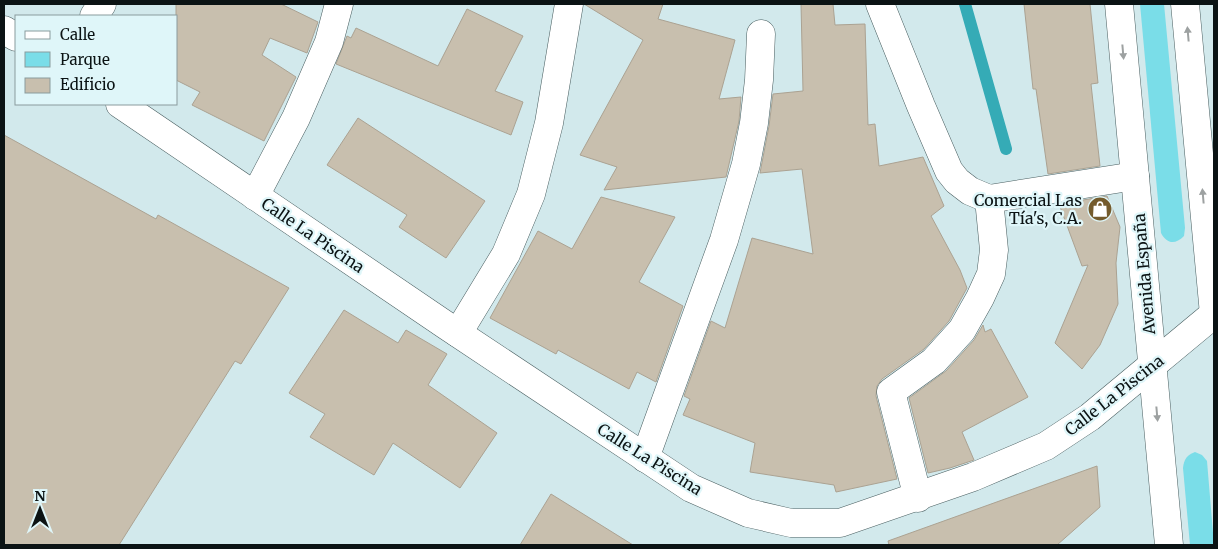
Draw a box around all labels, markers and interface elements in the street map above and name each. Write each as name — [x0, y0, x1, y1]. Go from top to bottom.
legend — [15, 15, 178, 105]
text: Calle — [60, 25, 95, 44]
one-way arrow — [1184, 26, 1192, 42]
one-way arrow — [1119, 45, 1127, 61]
text: Parque — [60, 50, 110, 69]
text: Edificio — [60, 75, 116, 94]
one-way arrow — [1199, 187, 1207, 203]
place label: Comercial Las Tía's, C.A. — [974, 190, 1082, 228]
street label: Calle La Piscina — [258, 193, 369, 277]
shop icon: Comercial Las Tía's, C.A. — [1087, 196, 1113, 222]
street label: Avenida España — [1129, 212, 1159, 336]
street label: Calle La Piscina — [1061, 350, 1168, 440]
one-way arrow — [1153, 407, 1161, 423]
street label: Calle La Piscina — [594, 419, 706, 499]
north arrow — [15, 484, 65, 534]
text: N — [34, 487, 46, 505]

